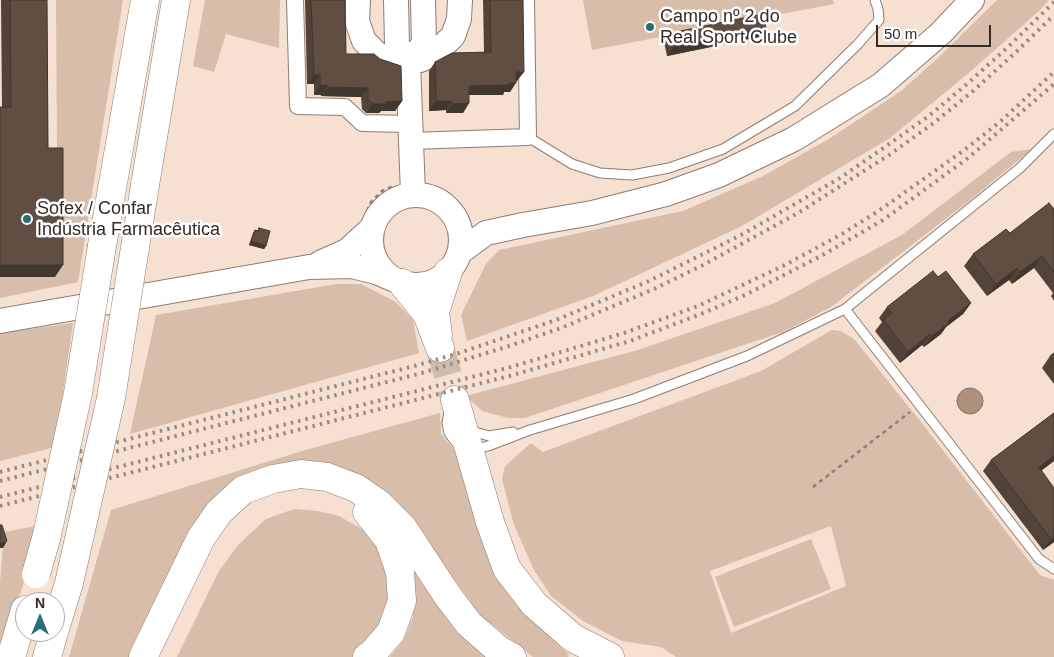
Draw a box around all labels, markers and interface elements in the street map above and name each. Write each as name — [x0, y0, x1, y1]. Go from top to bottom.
place label: Campo nº 2 do Real Sport Clube — [660, 6, 797, 48]
scale bar — [879, 15, 994, 47]
marker: Campo nº 2 do Real Sport Clube — [644, 21, 656, 33]
text: 50 m — [884, 25, 917, 42]
place label: Sofex / Confar Indústria Farmacêutica — [37, 198, 220, 240]
marker: Sofex / Confar Indústria Farmacêutica — [21, 213, 33, 225]
north arrow — [15, 592, 65, 642]
text: N — [35, 595, 45, 611]

